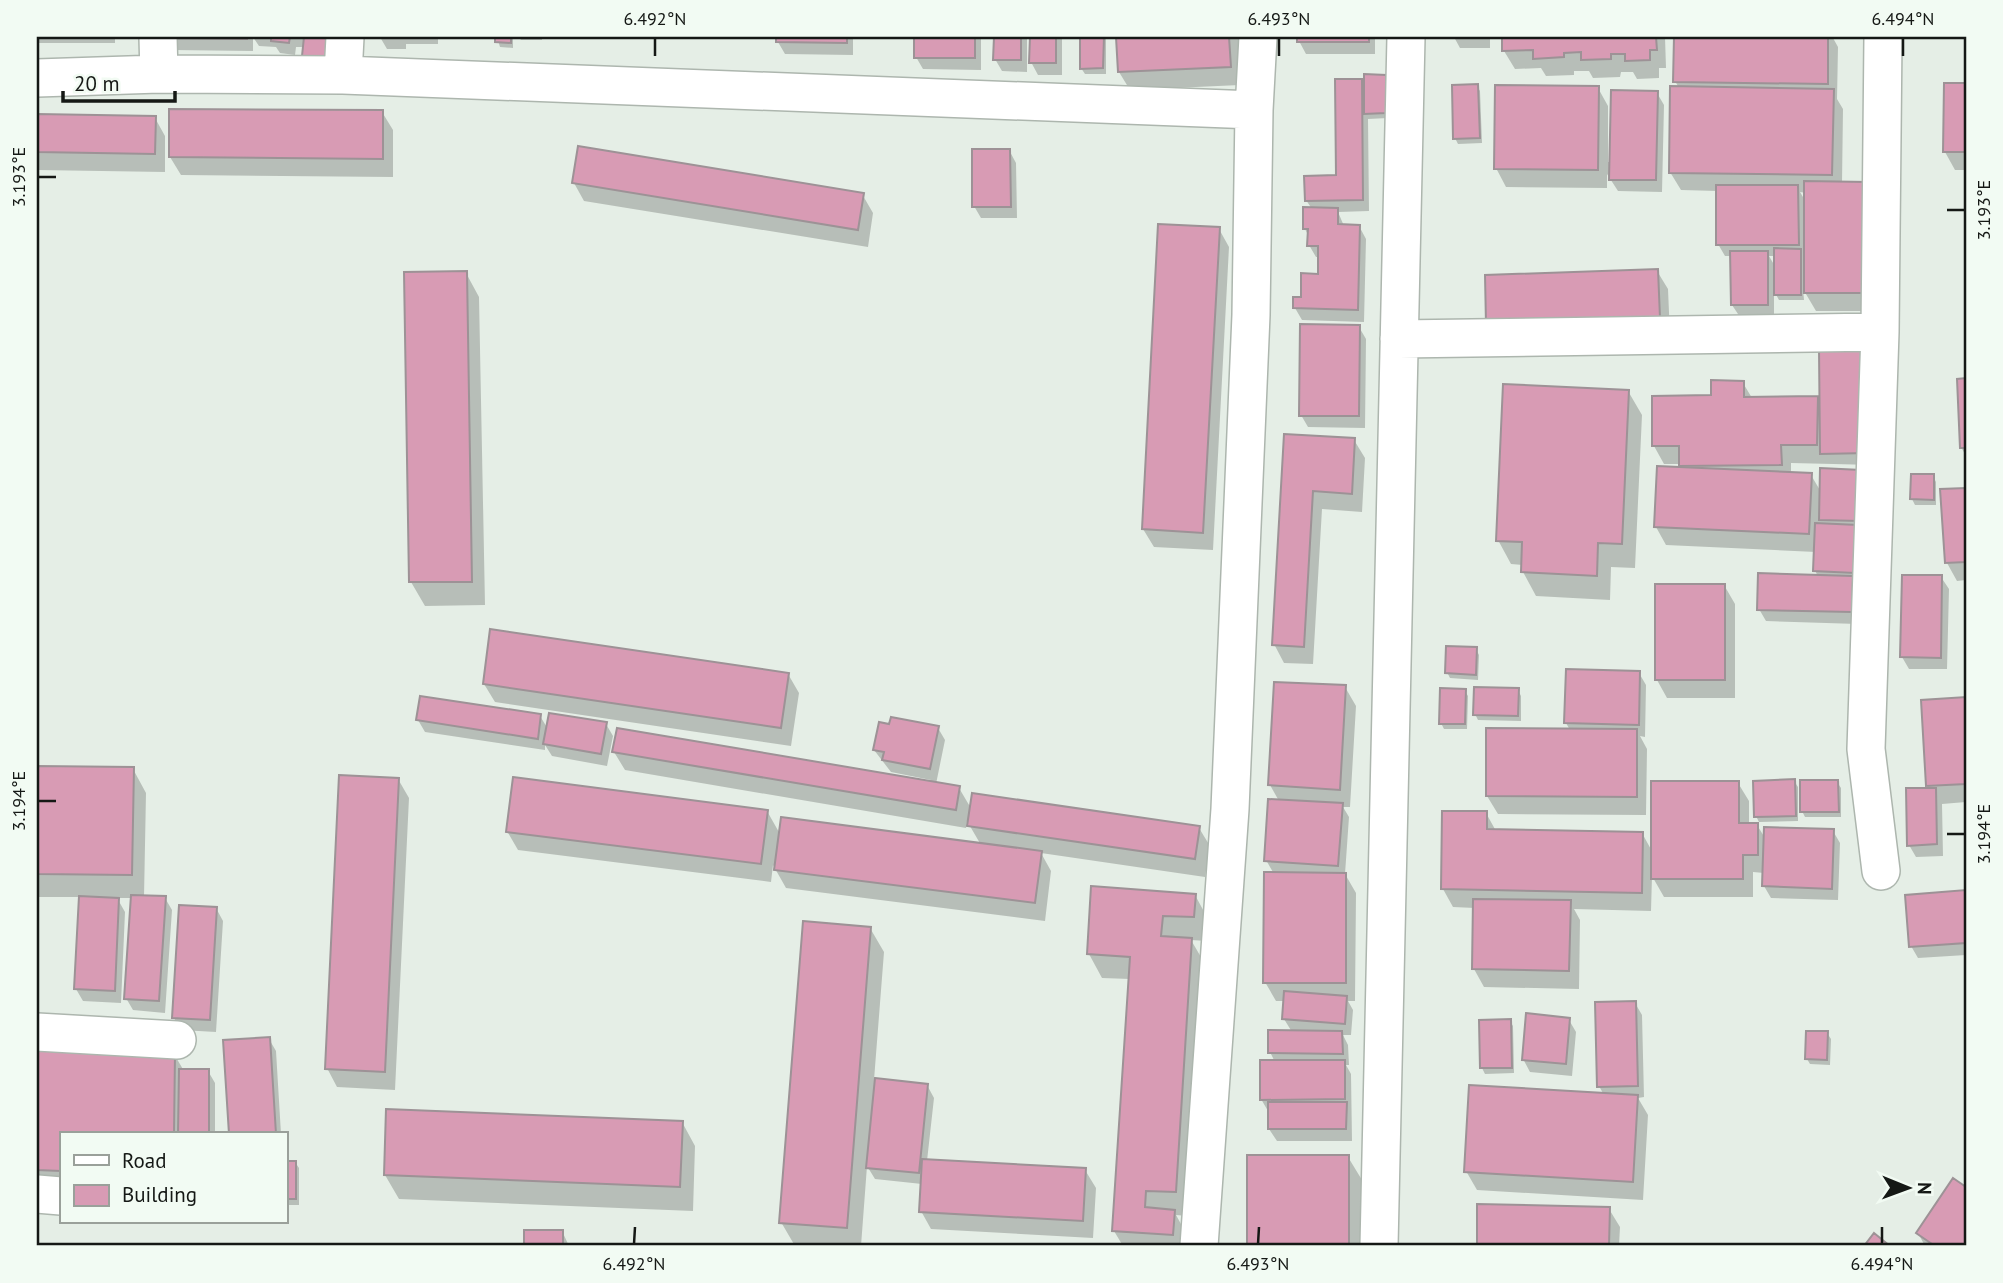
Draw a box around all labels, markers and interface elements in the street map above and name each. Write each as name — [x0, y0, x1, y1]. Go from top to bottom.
text: 6.492°N — [624, 7, 686, 30]
text: 6.493°N — [1248, 7, 1310, 30]
text: 6.494°N — [1872, 7, 1934, 30]
scale bar — [63, 60, 175, 104]
text: 20 m — [74, 70, 120, 97]
text: 3.193°E — [7, 147, 30, 207]
text: 3.193°E — [1972, 180, 1995, 240]
text: 3.194°E — [7, 771, 30, 831]
text: 3.194°E — [1972, 804, 1995, 864]
legend — [60, 1132, 287, 1224]
text: Road — [122, 1147, 166, 1174]
north arrow — [1874, 1154, 1944, 1224]
text: Building — [122, 1181, 197, 1208]
text: N — [1913, 1182, 1937, 1195]
text: 6.492°N — [603, 1252, 665, 1275]
text: 6.493°N — [1227, 1252, 1289, 1275]
text: 6.494°N — [1851, 1252, 1913, 1275]

